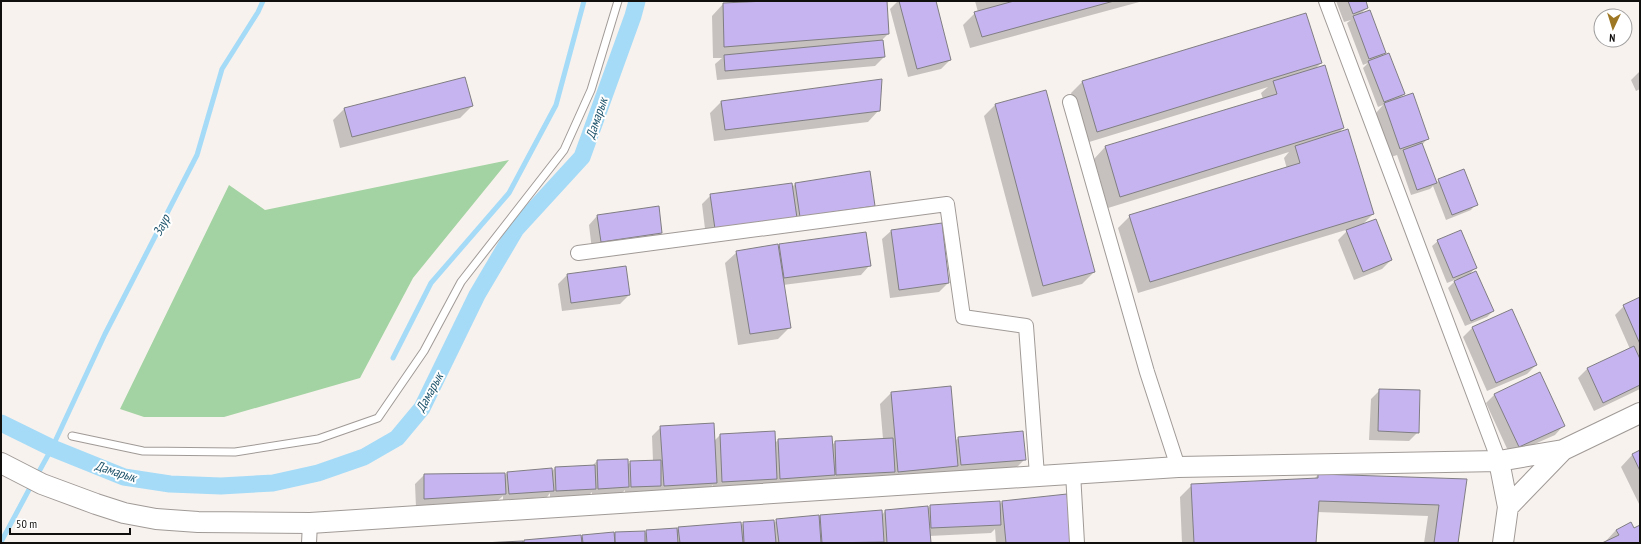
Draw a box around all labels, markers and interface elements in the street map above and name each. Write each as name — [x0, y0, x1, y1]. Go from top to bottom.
north arrow — [1593, 8, 1633, 48]
text: N — [1609, 31, 1616, 45]
water label: Дамарык — [581, 94, 612, 142]
water label: Заур — [149, 211, 174, 239]
water label: Дамарык — [411, 368, 448, 416]
water label: Дамарык — [92, 457, 140, 487]
scale bar — [10, 510, 130, 536]
text: 50 m — [16, 516, 37, 531]

